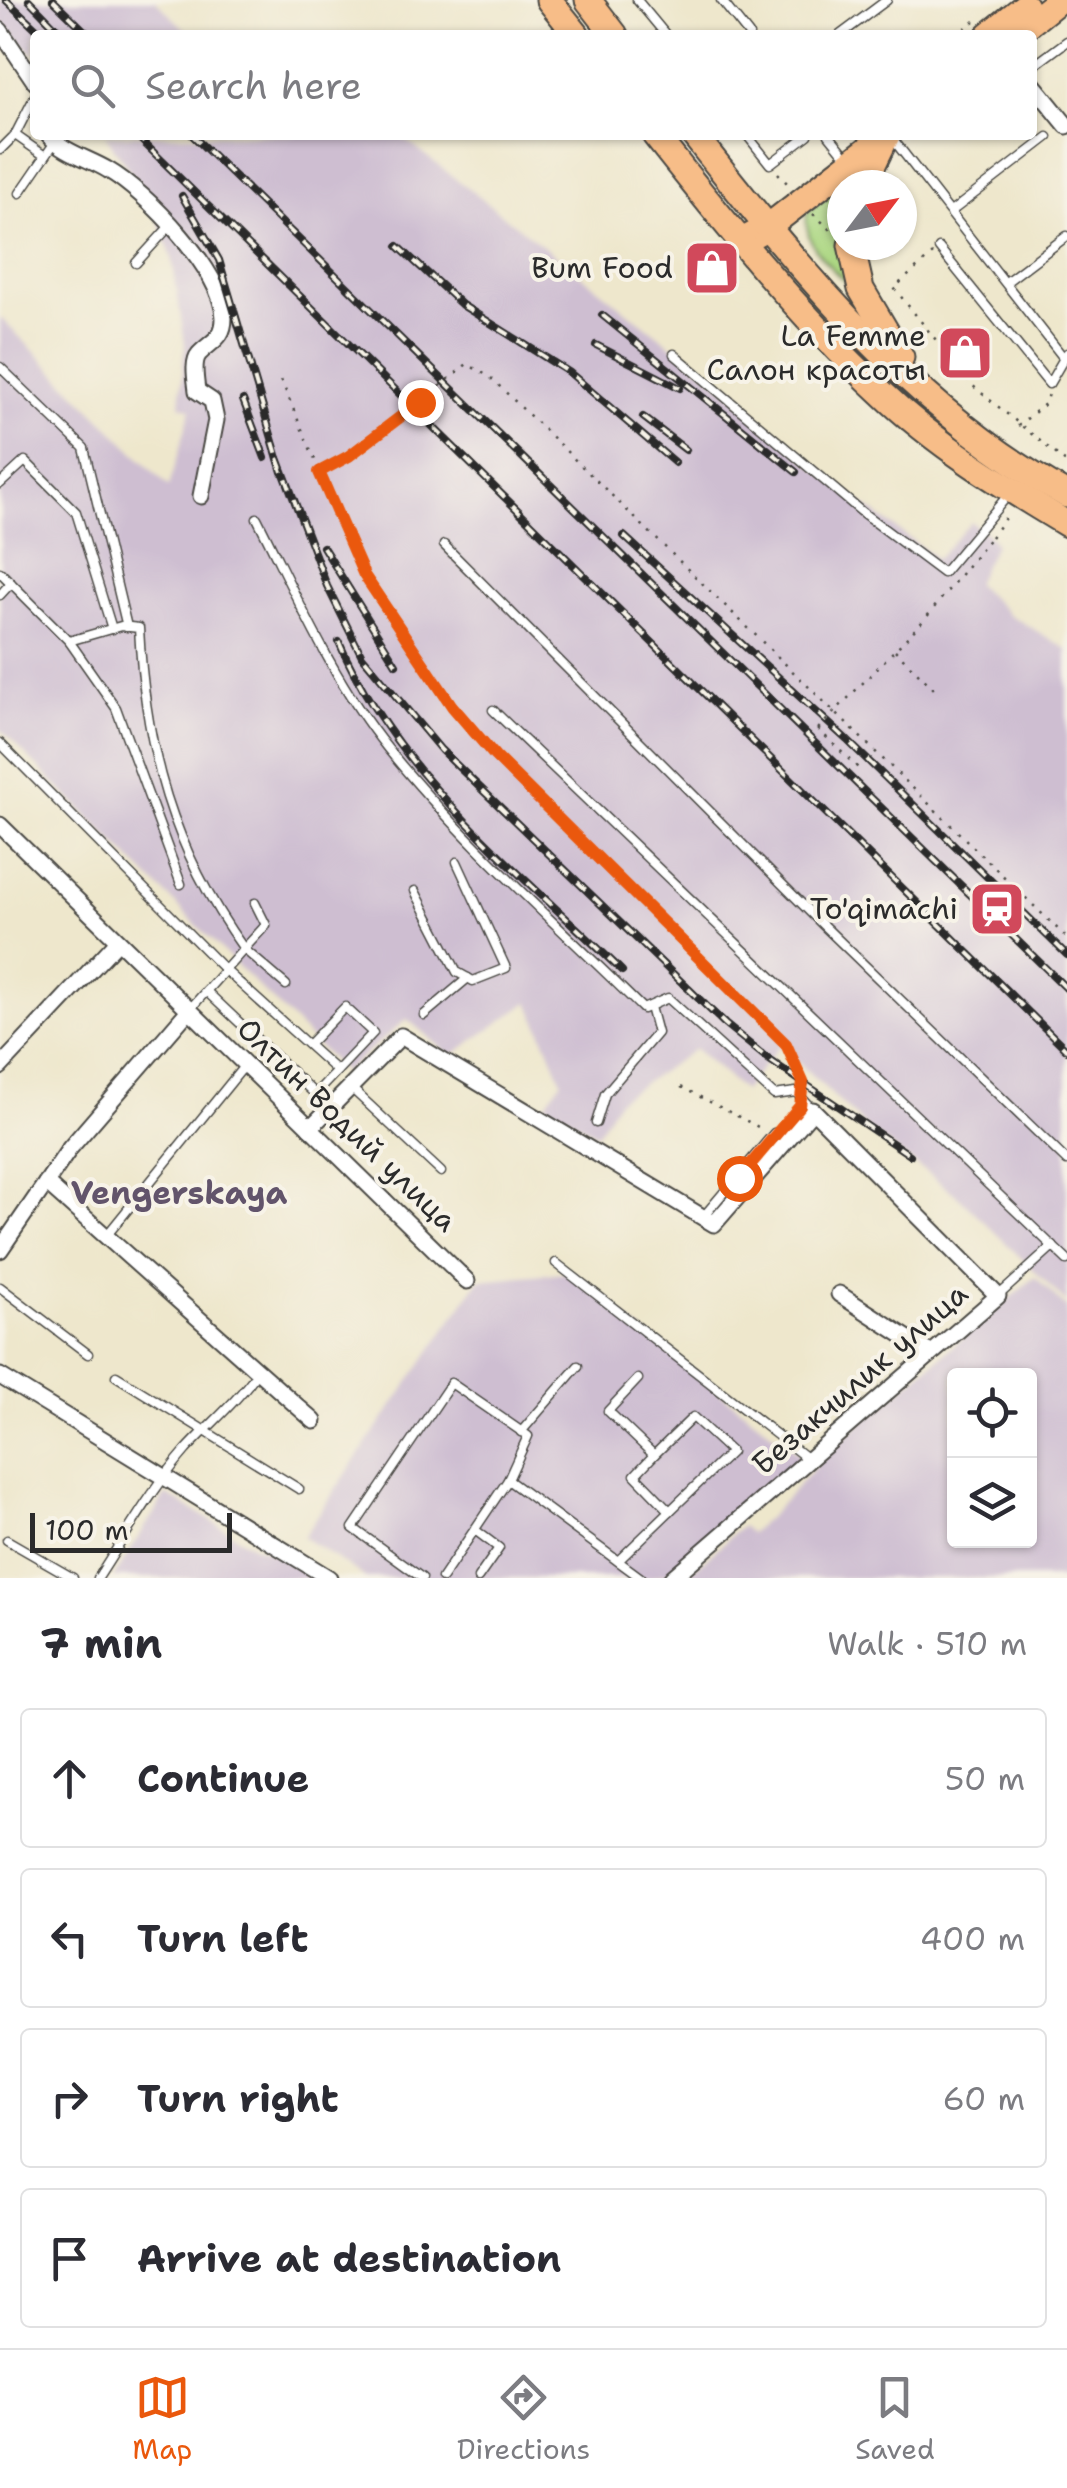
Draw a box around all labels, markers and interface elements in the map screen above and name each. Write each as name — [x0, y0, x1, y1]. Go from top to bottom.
search box — [30, 30, 1037, 140]
icon: search — [65, 58, 120, 113]
text: Search here — [145, 60, 362, 111]
north arrow — [827, 170, 917, 260]
shop icon: Bum Food — [682, 238, 742, 298]
place label: Bum Food — [531, 247, 673, 288]
place label: La Femme Салон красоты — [706, 315, 926, 390]
shop icon: La Femme Салон красоты — [935, 323, 995, 383]
route end — [398, 380, 444, 426]
station icon: To'qimachi — [967, 879, 1027, 939]
place label: To'qimachi — [810, 888, 958, 929]
street label: Олтин Водий улица — [228, 1009, 467, 1241]
route start — [717, 1156, 763, 1202]
district label: Vengerskaya — [71, 1171, 287, 1214]
street label: Безакчилик улица — [743, 1273, 977, 1484]
map controls — [947, 1368, 1037, 1548]
button: locate — [947, 1368, 1037, 1458]
button: layers — [947, 1458, 1037, 1548]
scale bar — [30, 1508, 232, 1552]
text: 100 m — [45, 1511, 129, 1549]
text: 7 min — [40, 1615, 162, 1671]
text: Walk · 510 m — [827, 1622, 1027, 1665]
icon: ahead — [42, 1751, 97, 1806]
text: Continue — [137, 1753, 309, 1804]
text: 50 m — [945, 1757, 1025, 1800]
icon: left — [42, 1911, 97, 1966]
text: Turn left — [137, 1913, 309, 1964]
text: 400 m — [920, 1917, 1025, 1960]
icon: right — [42, 2071, 97, 2126]
text: Turn right — [137, 2073, 339, 2124]
text: 60 m — [943, 2077, 1025, 2120]
icon: arrive — [42, 2231, 97, 2286]
text: Arrive at destination — [137, 2233, 561, 2284]
tab: Map — [132, 2370, 192, 2468]
tab: Directions — [457, 2370, 590, 2468]
tab: Saved — [855, 2370, 935, 2468]

